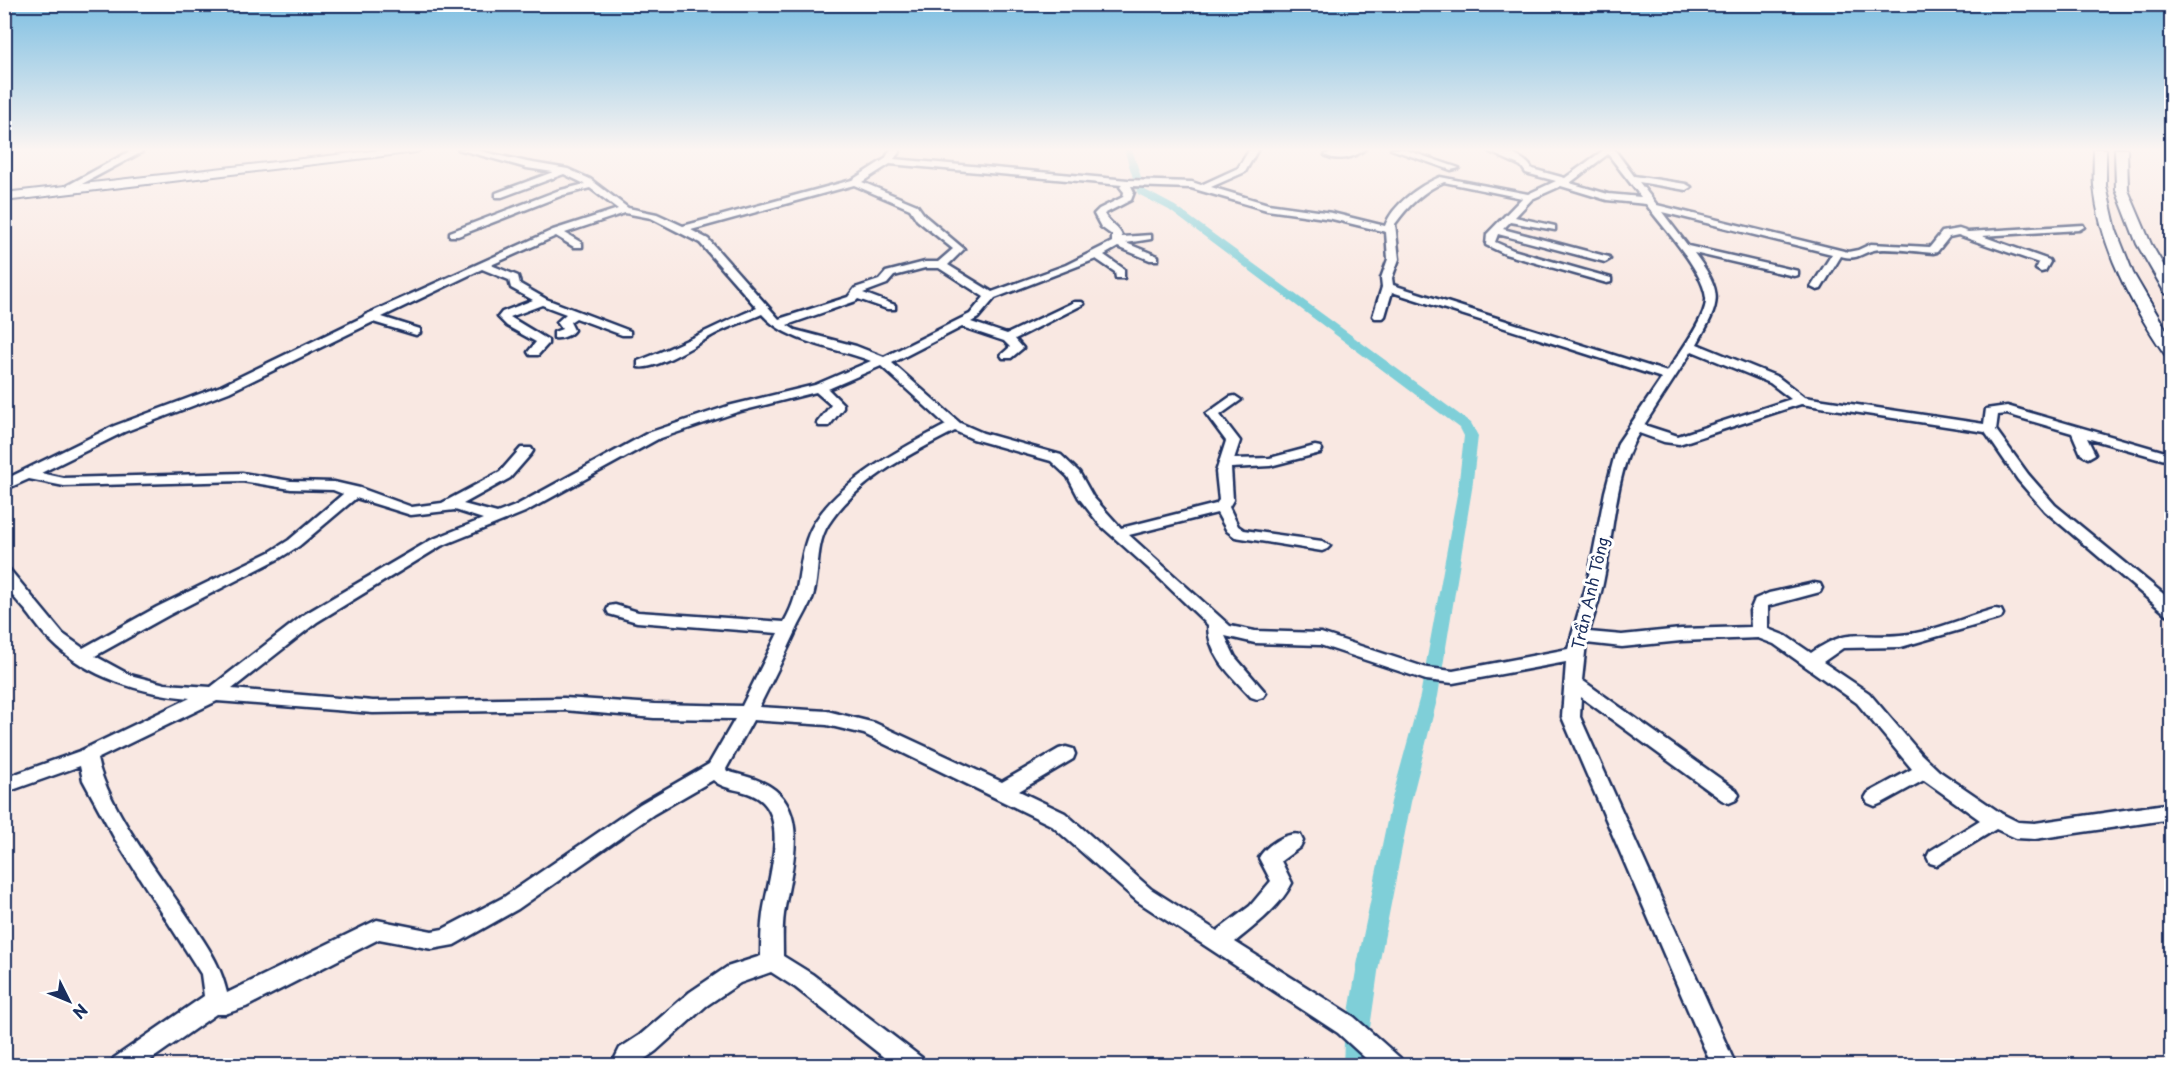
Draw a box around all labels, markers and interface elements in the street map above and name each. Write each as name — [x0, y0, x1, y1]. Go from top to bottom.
street label: Trần Anh Tông — [1564, 534, 1614, 652]
north arrow — [39, 971, 99, 1031]
text: N — [68, 999, 94, 1025]

